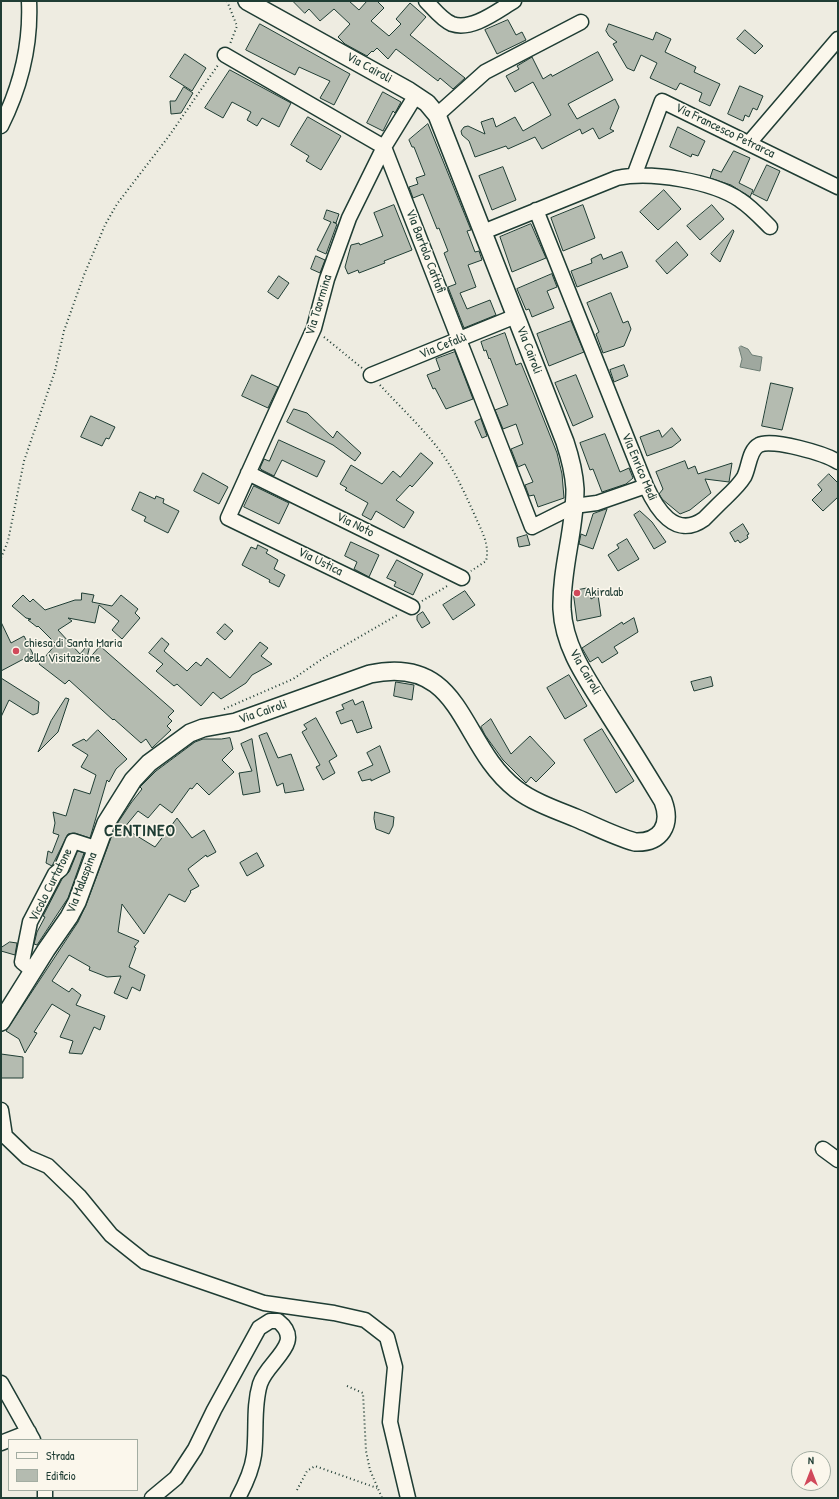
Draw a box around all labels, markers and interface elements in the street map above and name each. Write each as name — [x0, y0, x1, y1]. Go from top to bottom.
street label: Via Cairoli — [343, 49, 395, 87]
street label: Via Francesco Petrarca — [673, 100, 777, 162]
street label: Via Bartolo Cattafi — [402, 207, 448, 295]
street label: Via Taormina — [302, 273, 336, 337]
street label: Via Cairoli — [513, 324, 545, 376]
street label: Via Cefalù — [417, 330, 469, 362]
street label: Via Enrico Medi — [618, 431, 660, 503]
street label: Via Noto — [334, 509, 376, 541]
street label: Via Ustica — [295, 544, 345, 580]
place label: Akiralab — [585, 585, 624, 601]
marker: Akiralab — [572, 588, 582, 598]
place label: chiesa di Santa Maria della Visitazione — [24, 636, 122, 667]
marker: chiesa di Santa Maria della Visitazione — [11, 646, 21, 656]
street label: Via Cairoli — [566, 646, 604, 698]
street label: Via Cairoli — [237, 696, 289, 728]
district label: CENTINEO — [104, 821, 176, 841]
street label: Vicolo Curtatone — [26, 846, 76, 924]
street label: Via Malaspina — [63, 850, 101, 916]
legend — [8, 1439, 138, 1491]
text: Strada — [46, 1447, 74, 1464]
north arrow — [791, 1451, 831, 1491]
text: N — [808, 1453, 814, 1467]
text: Edificio — [46, 1467, 76, 1484]

